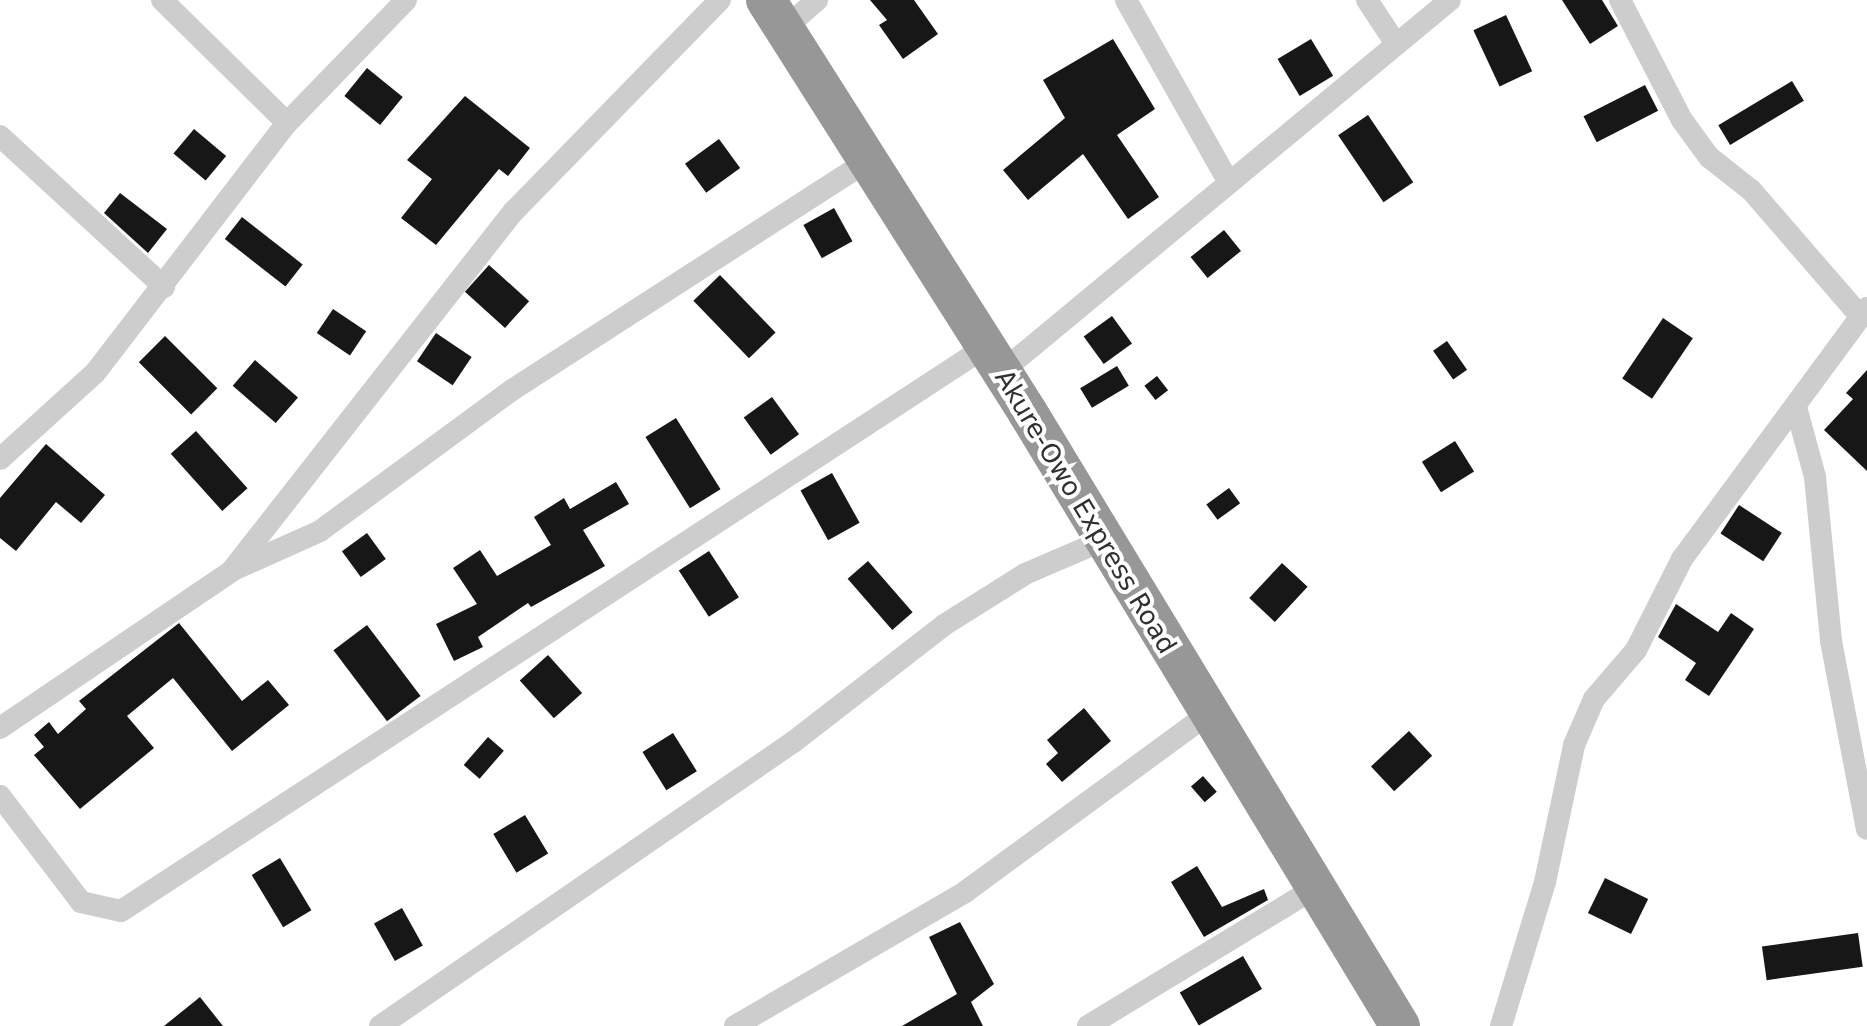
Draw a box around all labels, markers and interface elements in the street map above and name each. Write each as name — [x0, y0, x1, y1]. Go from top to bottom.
street label: Akure-Owo Express Road — [988, 364, 1182, 660]

